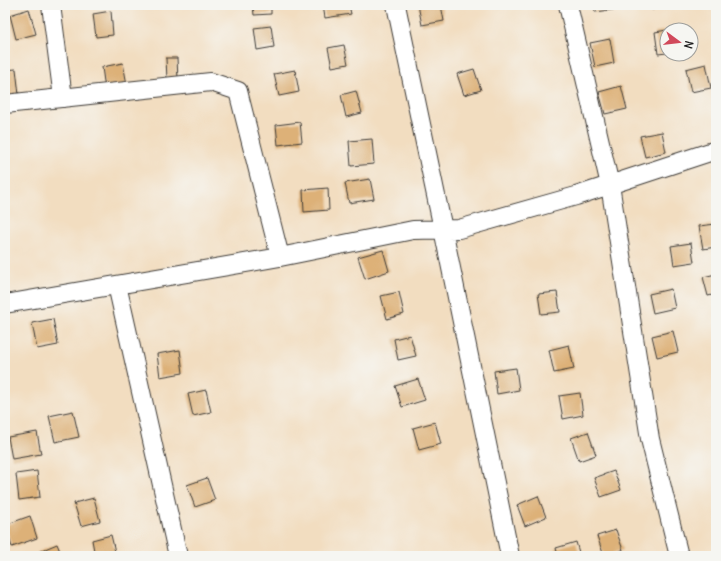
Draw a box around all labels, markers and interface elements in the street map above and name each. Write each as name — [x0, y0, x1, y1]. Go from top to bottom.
north arrow — [659, 22, 699, 62]
text: N — [681, 39, 696, 50]

